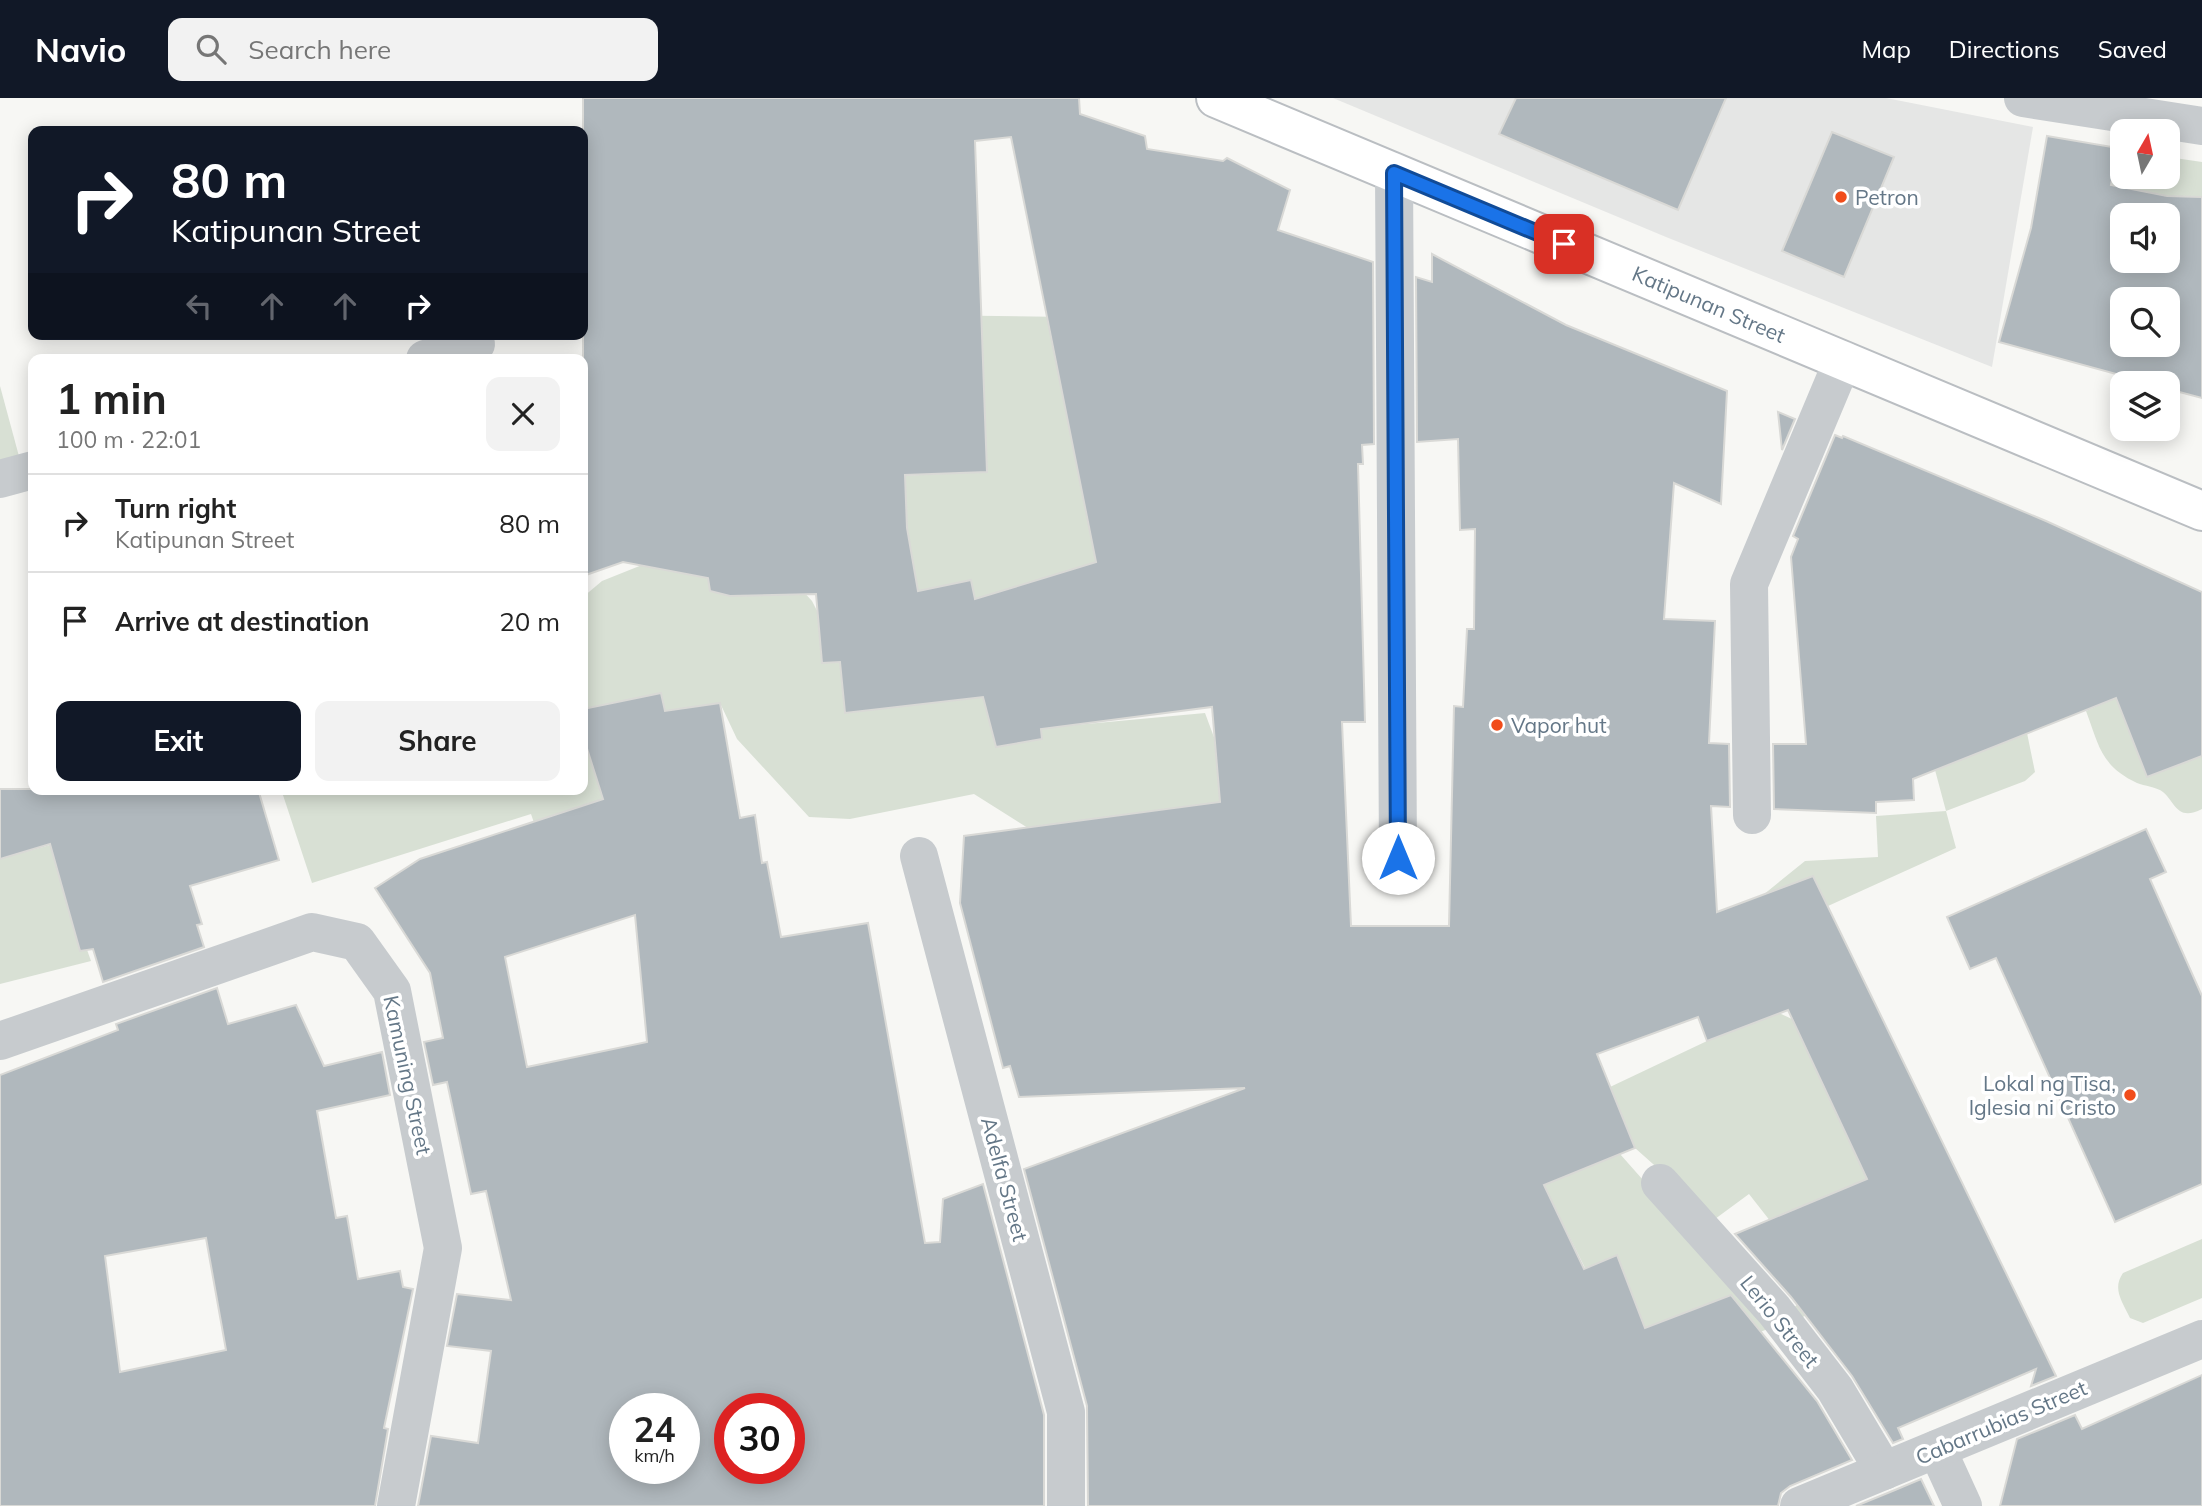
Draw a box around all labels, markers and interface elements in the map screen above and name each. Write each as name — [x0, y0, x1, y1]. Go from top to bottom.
search box — [168, 18, 658, 81]
text: Navio — [35, 29, 126, 70]
icon: search — [192, 30, 230, 68]
text: Search here — [248, 33, 391, 66]
text: Map — [1861, 34, 1911, 64]
text: Directions — [1949, 34, 2060, 64]
text: Saved — [2098, 34, 2167, 64]
north arrow — [2110, 119, 2180, 189]
map controls — [2110, 119, 2180, 441]
text: 80 m — [171, 149, 287, 210]
icon: right — [56, 154, 147, 245]
place label: Petron — [1855, 184, 1919, 210]
marker: Petron — [1833, 189, 1849, 205]
button: sound — [2110, 203, 2180, 273]
text: Katipunan Street — [171, 210, 421, 250]
pin — [1534, 214, 1594, 274]
icon: arrive — [1545, 225, 1583, 263]
street label: Katipunan Street — [1629, 260, 1789, 348]
icon: left — [180, 287, 218, 325]
icon: ahead — [253, 287, 291, 325]
icon: ahead — [326, 287, 364, 325]
icon: right — [399, 287, 437, 325]
button: search — [2110, 287, 2180, 357]
button: layers — [2110, 371, 2180, 441]
text: 1 min — [56, 372, 167, 425]
button: close — [486, 377, 560, 451]
text: 100 m · 22:01 — [56, 425, 201, 454]
text: Turn right — [115, 492, 236, 525]
icon: right — [56, 504, 94, 542]
text: 80 m — [499, 507, 560, 540]
text: Katipunan Street — [115, 525, 294, 554]
icon: arrive — [56, 602, 94, 640]
text: Arrive at destination — [115, 605, 370, 638]
text: 20 m — [499, 605, 560, 638]
button: Exit — [56, 701, 301, 781]
button: Share — [315, 701, 560, 781]
place label: Vapor hut — [1511, 712, 1607, 738]
marker: Vapor hut — [1489, 717, 1505, 733]
position arrow — [1361, 821, 1435, 895]
street label: Kamuning Street — [378, 993, 438, 1157]
place label: Lokal ng Tisa, Iglesia ni Cristo — [1969, 1070, 2116, 1120]
marker: Lokal ng Tisa, Iglesia ni Cristo — [2122, 1087, 2138, 1103]
street label: Adelfa Street — [976, 1114, 1034, 1244]
street label: Lerio Street — [1735, 1270, 1825, 1372]
street label: Cabarrubias Street — [1912, 1374, 2090, 1470]
speed limit sign: 30 — [714, 1393, 805, 1484]
text: 24 — [633, 1407, 676, 1451]
text: km/h — [634, 1444, 675, 1467]

